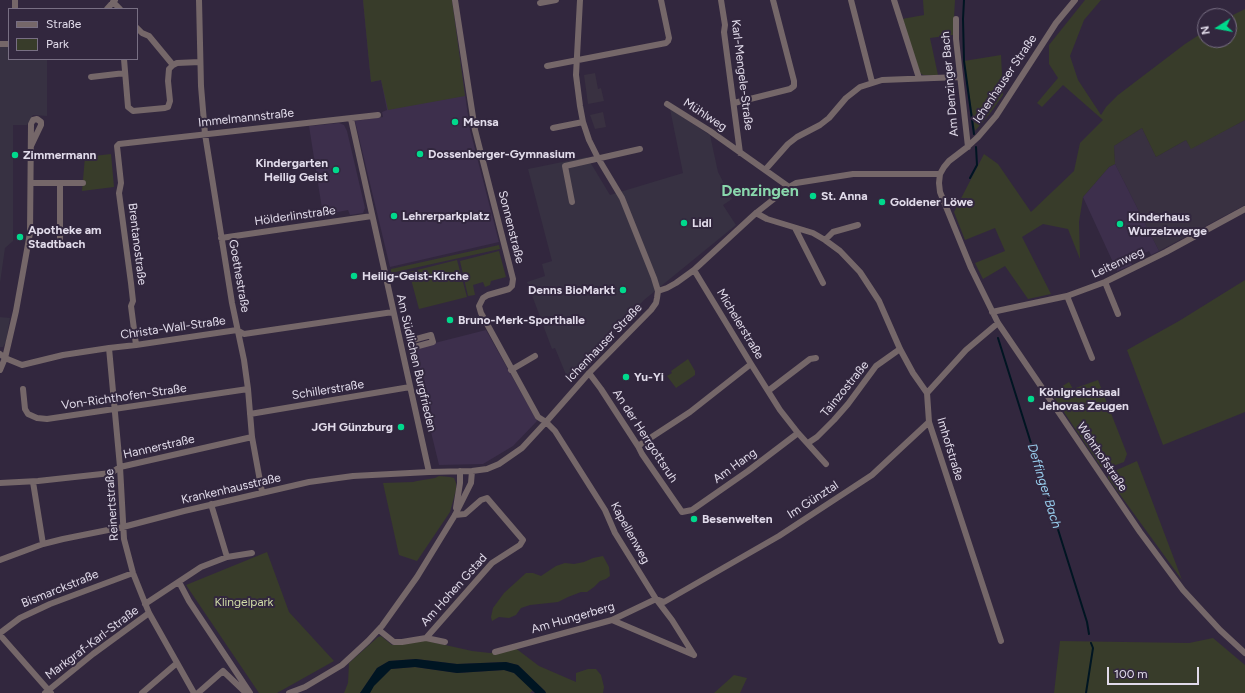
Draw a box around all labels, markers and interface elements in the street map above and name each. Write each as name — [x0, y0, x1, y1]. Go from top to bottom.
legend — [8, 8, 138, 60]
north arrow — [1197, 8, 1237, 48]
text: Straße — [46, 17, 81, 31]
street label: Karl-Mengele-Straße — [728, 19, 756, 131]
text: N — [1199, 25, 1213, 36]
street label: Am Denzinger Bach — [938, 31, 962, 137]
street label: Ichenhauser Straße — [970, 32, 1040, 126]
text: Park — [46, 37, 69, 51]
street label: Mühlweg — [681, 96, 729, 134]
street label: Immelmannstraße — [197, 106, 295, 130]
place label: Mensa — [463, 115, 499, 129]
marker: Mensa — [450, 117, 460, 127]
place label: Dossenberger-Gymnasium — [428, 147, 575, 161]
place label: Zimmermann — [23, 148, 96, 162]
marker: Dossenberger-Gymnasium — [415, 149, 425, 159]
marker: Zimmermann — [10, 150, 20, 160]
place label: Kindergarten Heilig Geist — [255, 156, 328, 184]
marker: Kindergarten Heilig Geist — [331, 165, 341, 175]
district label: Denzingen — [721, 181, 799, 201]
street label: Sonnenstraße — [495, 189, 527, 265]
place label: St. Anna — [821, 189, 868, 203]
marker: St. Anna — [808, 191, 818, 201]
place label: Goldener Löwe — [890, 195, 973, 209]
marker: Goldener Löwe — [877, 197, 887, 207]
street label: Brentanostraße — [125, 202, 149, 286]
street label: Hölderlinstraße — [253, 203, 337, 229]
place label: Lehrerparkplatz — [402, 209, 489, 223]
place label: Kinderhaus Wurzelzwerge — [1128, 210, 1207, 238]
marker: Lehrerparkplatz — [389, 211, 399, 221]
place label: Lidl — [692, 216, 712, 230]
marker: Lidl — [679, 218, 689, 228]
marker: Kinderhaus Wurzelzwerge — [1115, 219, 1125, 229]
place label: Apotheke am Stadtbach — [28, 223, 102, 251]
marker: Apotheke am Stadtbach — [15, 232, 25, 242]
street label: Goethestraße — [225, 238, 253, 314]
street label: Leitenweg — [1090, 245, 1146, 281]
place label: Heilig-Geist-Kirche — [362, 269, 469, 283]
marker: Heilig-Geist-Kirche — [349, 271, 359, 281]
place label: Denns BioMarkt — [528, 283, 615, 297]
marker: Denns BioMarkt — [618, 285, 628, 295]
street label: Michelerstraße — [713, 286, 767, 362]
street label: Am Südlichen Burgfrieden — [393, 293, 439, 433]
street label: Ichenhauser Straße — [563, 301, 645, 385]
street label: Christa-Wall-Straße — [119, 313, 227, 343]
place label: Bruno-Merk-Sporthalle — [458, 313, 585, 327]
marker: Bruno-Merk-Sporthalle — [445, 315, 455, 325]
street label: Tainzostraße — [818, 358, 872, 420]
place label: Yu-Yi — [634, 370, 664, 384]
marker: Yu-Yi — [621, 372, 631, 382]
street label: Schillerstraße — [291, 377, 365, 403]
street label: Von-Richthofen-Straße — [61, 381, 187, 413]
place label: Königreichsaal Jehovas Zeugen — [1039, 385, 1129, 413]
street label: An der Herrgottsruh — [610, 387, 680, 485]
marker: Königreichsaal Jehovas Zeugen — [1026, 394, 1036, 404]
street label: Imhofstraße — [934, 416, 966, 482]
place label: JGH Günzburg — [312, 420, 393, 434]
street label: Wehrhofstraße — [1074, 420, 1130, 494]
marker: JGH Günzburg — [396, 422, 406, 432]
street label: Hannerstraße — [122, 432, 196, 462]
water label: Deffinger Bach — [1024, 442, 1064, 530]
street label: Am Hang — [710, 445, 760, 487]
street label: Reinertstraße — [102, 468, 122, 542]
street label: Krankenhausstraße — [180, 471, 282, 507]
street label: Im Günztal — [785, 478, 841, 522]
street label: Kapellenweg — [607, 500, 653, 566]
place label: Besenwelten — [702, 512, 772, 526]
marker: Besenwelten — [689, 514, 699, 524]
street label: Am Hohen Gstad — [418, 551, 490, 629]
street label: Bismarckstraße — [19, 567, 101, 611]
park label: Klingelpark — [215, 595, 273, 609]
street label: Am Hungerberg — [530, 599, 616, 637]
street label: Markgraf-Karl-Straße — [43, 603, 141, 683]
scale bar — [1109, 659, 1201, 685]
text: 100 m — [1114, 667, 1148, 681]

